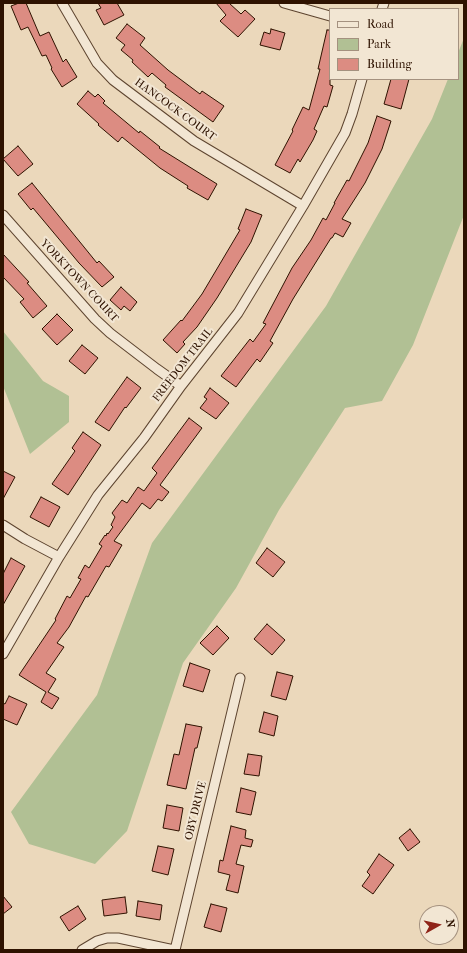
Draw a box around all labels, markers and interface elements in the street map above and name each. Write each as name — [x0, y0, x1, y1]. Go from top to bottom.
legend — [329, 8, 459, 80]
text: Road — [367, 17, 394, 31]
text: Park — [367, 37, 391, 51]
text: Building — [367, 57, 412, 71]
street label: HANCOCK COURT — [132, 76, 218, 144]
street label: YORKTOWN COURT — [37, 237, 121, 325]
street label: FREEDOM TRAIL — [150, 325, 216, 405]
street label: OBY DRIVE — [182, 780, 210, 842]
north arrow — [419, 905, 459, 945]
text: N — [443, 918, 457, 928]

